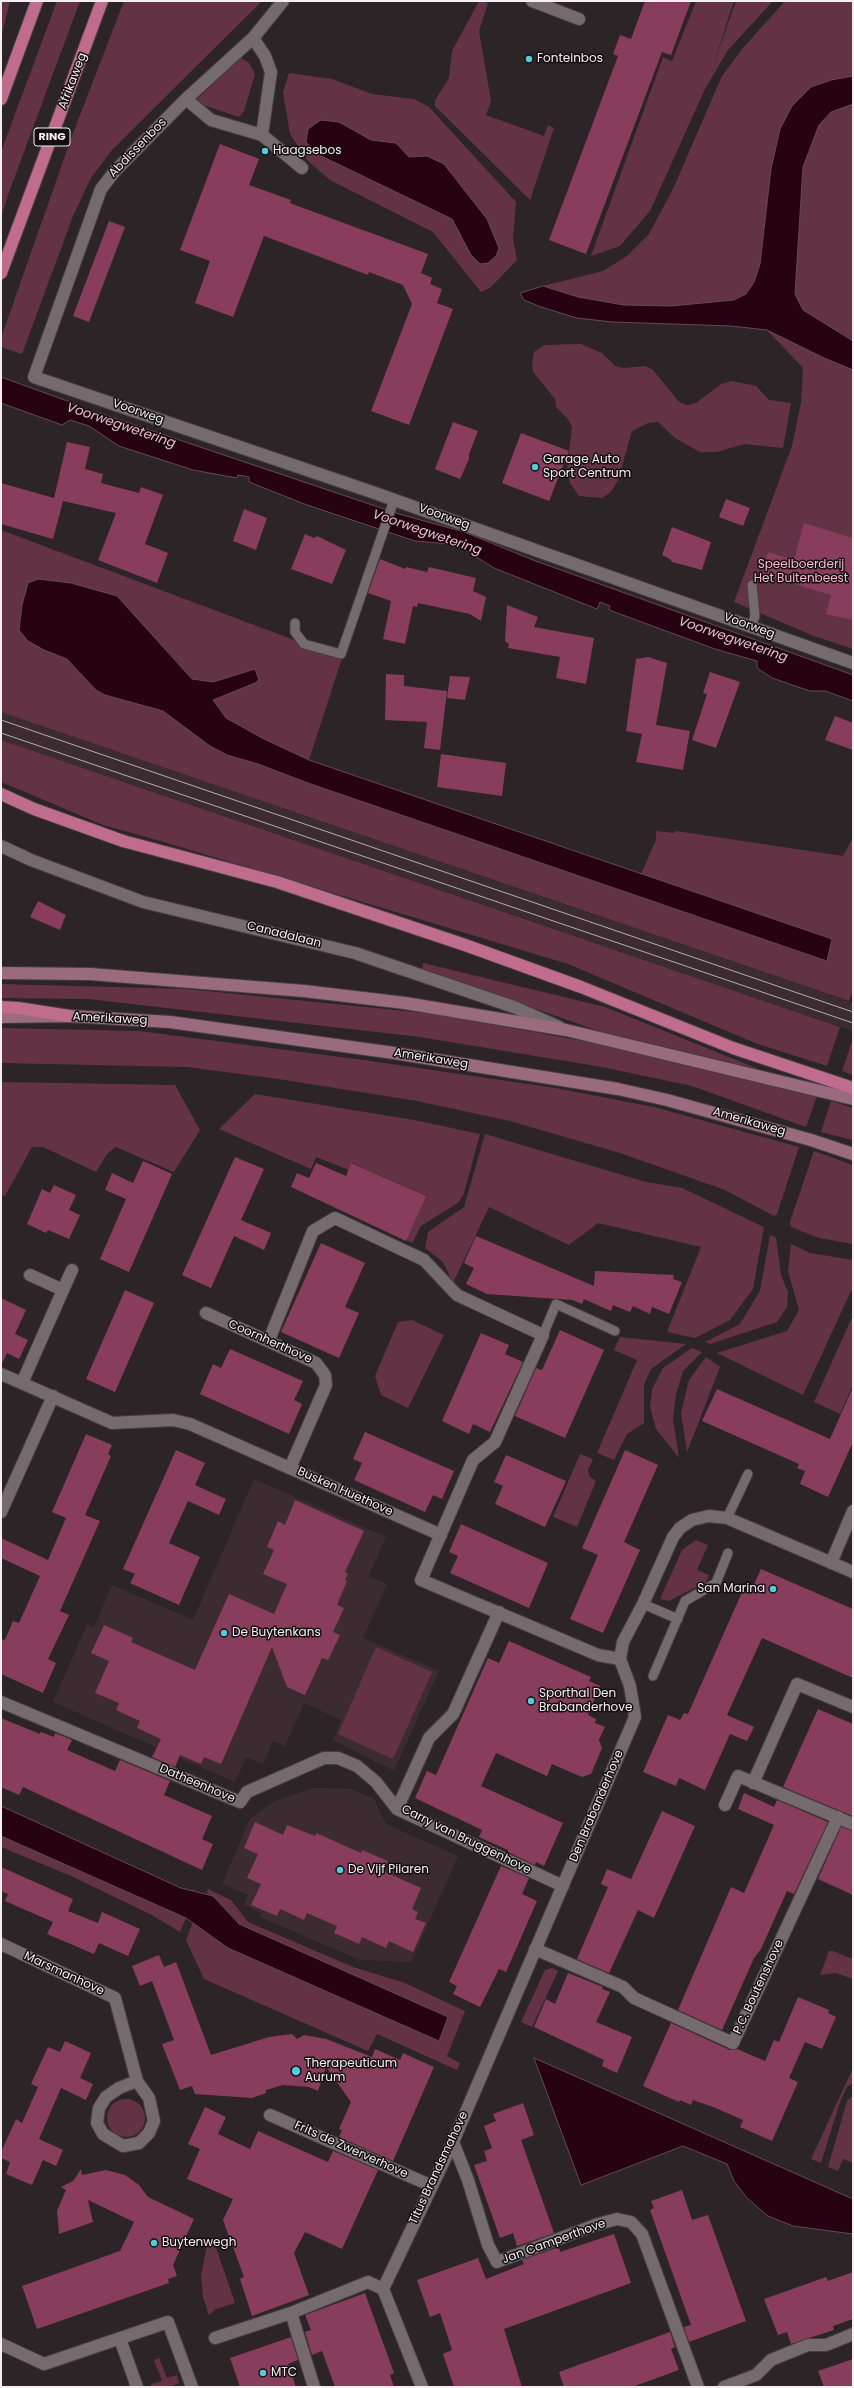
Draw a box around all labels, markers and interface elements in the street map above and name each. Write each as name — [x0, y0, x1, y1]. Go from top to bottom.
street label: Afrikaweg — [56, 51, 90, 111]
place label: Fonteinbos — [537, 52, 603, 66]
marker: Fonteinbos — [524, 54, 534, 64]
street label: Abdissenbos — [106, 115, 170, 181]
road number: RING — [34, 128, 70, 146]
place label: Haagsebos — [273, 144, 341, 158]
marker: Haagsebos — [260, 146, 270, 156]
street label: Voorweg — [110, 397, 166, 427]
water label: Voorwegwetering — [64, 400, 178, 452]
place label: Garage Auto Sport Centrum — [543, 453, 631, 481]
marker: Garage Auto Sport Centrum — [530, 462, 540, 472]
street label: Voorweg — [416, 501, 472, 533]
water label: Voorwegwetering — [370, 507, 484, 559]
park label: Speelboerderij Het Buitenbeest — [754, 558, 848, 586]
street label: Voorweg — [721, 610, 777, 642]
water label: Voorwegwetering — [676, 614, 790, 666]
street label: Canadalaan — [245, 919, 323, 951]
street label: Amerikaweg — [72, 1010, 148, 1028]
street label: Amerikaweg — [393, 1046, 469, 1072]
street label: Amerikaweg — [711, 1105, 787, 1139]
street label: Coornherthove — [226, 1317, 314, 1367]
street label: Busken Huethove — [295, 1464, 395, 1520]
place label: San Marina — [697, 1582, 765, 1596]
marker: San Marina — [768, 1584, 778, 1594]
place label: De Buytenkans — [232, 1626, 321, 1640]
marker: De Buytenkans — [219, 1628, 229, 1638]
place label: Sporthal Den Brabanderhove — [539, 1687, 632, 1715]
marker: Sporthal Den Brabanderhove — [526, 1696, 536, 1706]
street label: Den Brabanderhove — [567, 1748, 627, 1864]
street label: Datheenhove — [157, 1762, 237, 1806]
street label: Carry van Bruggenhove — [399, 1802, 533, 1878]
place label: De Vijf Pilaren — [348, 1863, 429, 1877]
marker: De Vijf Pilaren — [335, 1865, 345, 1875]
street label: P.C. Boutenshove — [731, 1938, 787, 2036]
street label: Marsmanhove — [22, 1949, 106, 1999]
place label: Therapeuticum Aurum — [305, 2057, 397, 2085]
marker: Therapeuticum Aurum — [290, 2065, 302, 2077]
street label: Titus Brandsmahove — [406, 2109, 472, 2227]
street label: Frits de Zwerverhove — [292, 2119, 410, 2181]
street label: Jan Camperthove — [500, 2217, 608, 2267]
place label: Buytenwegh — [162, 2236, 236, 2250]
marker: Buytenwegh — [149, 2238, 159, 2248]
place label: MTC — [271, 2366, 297, 2380]
marker: MTC — [258, 2368, 268, 2378]

